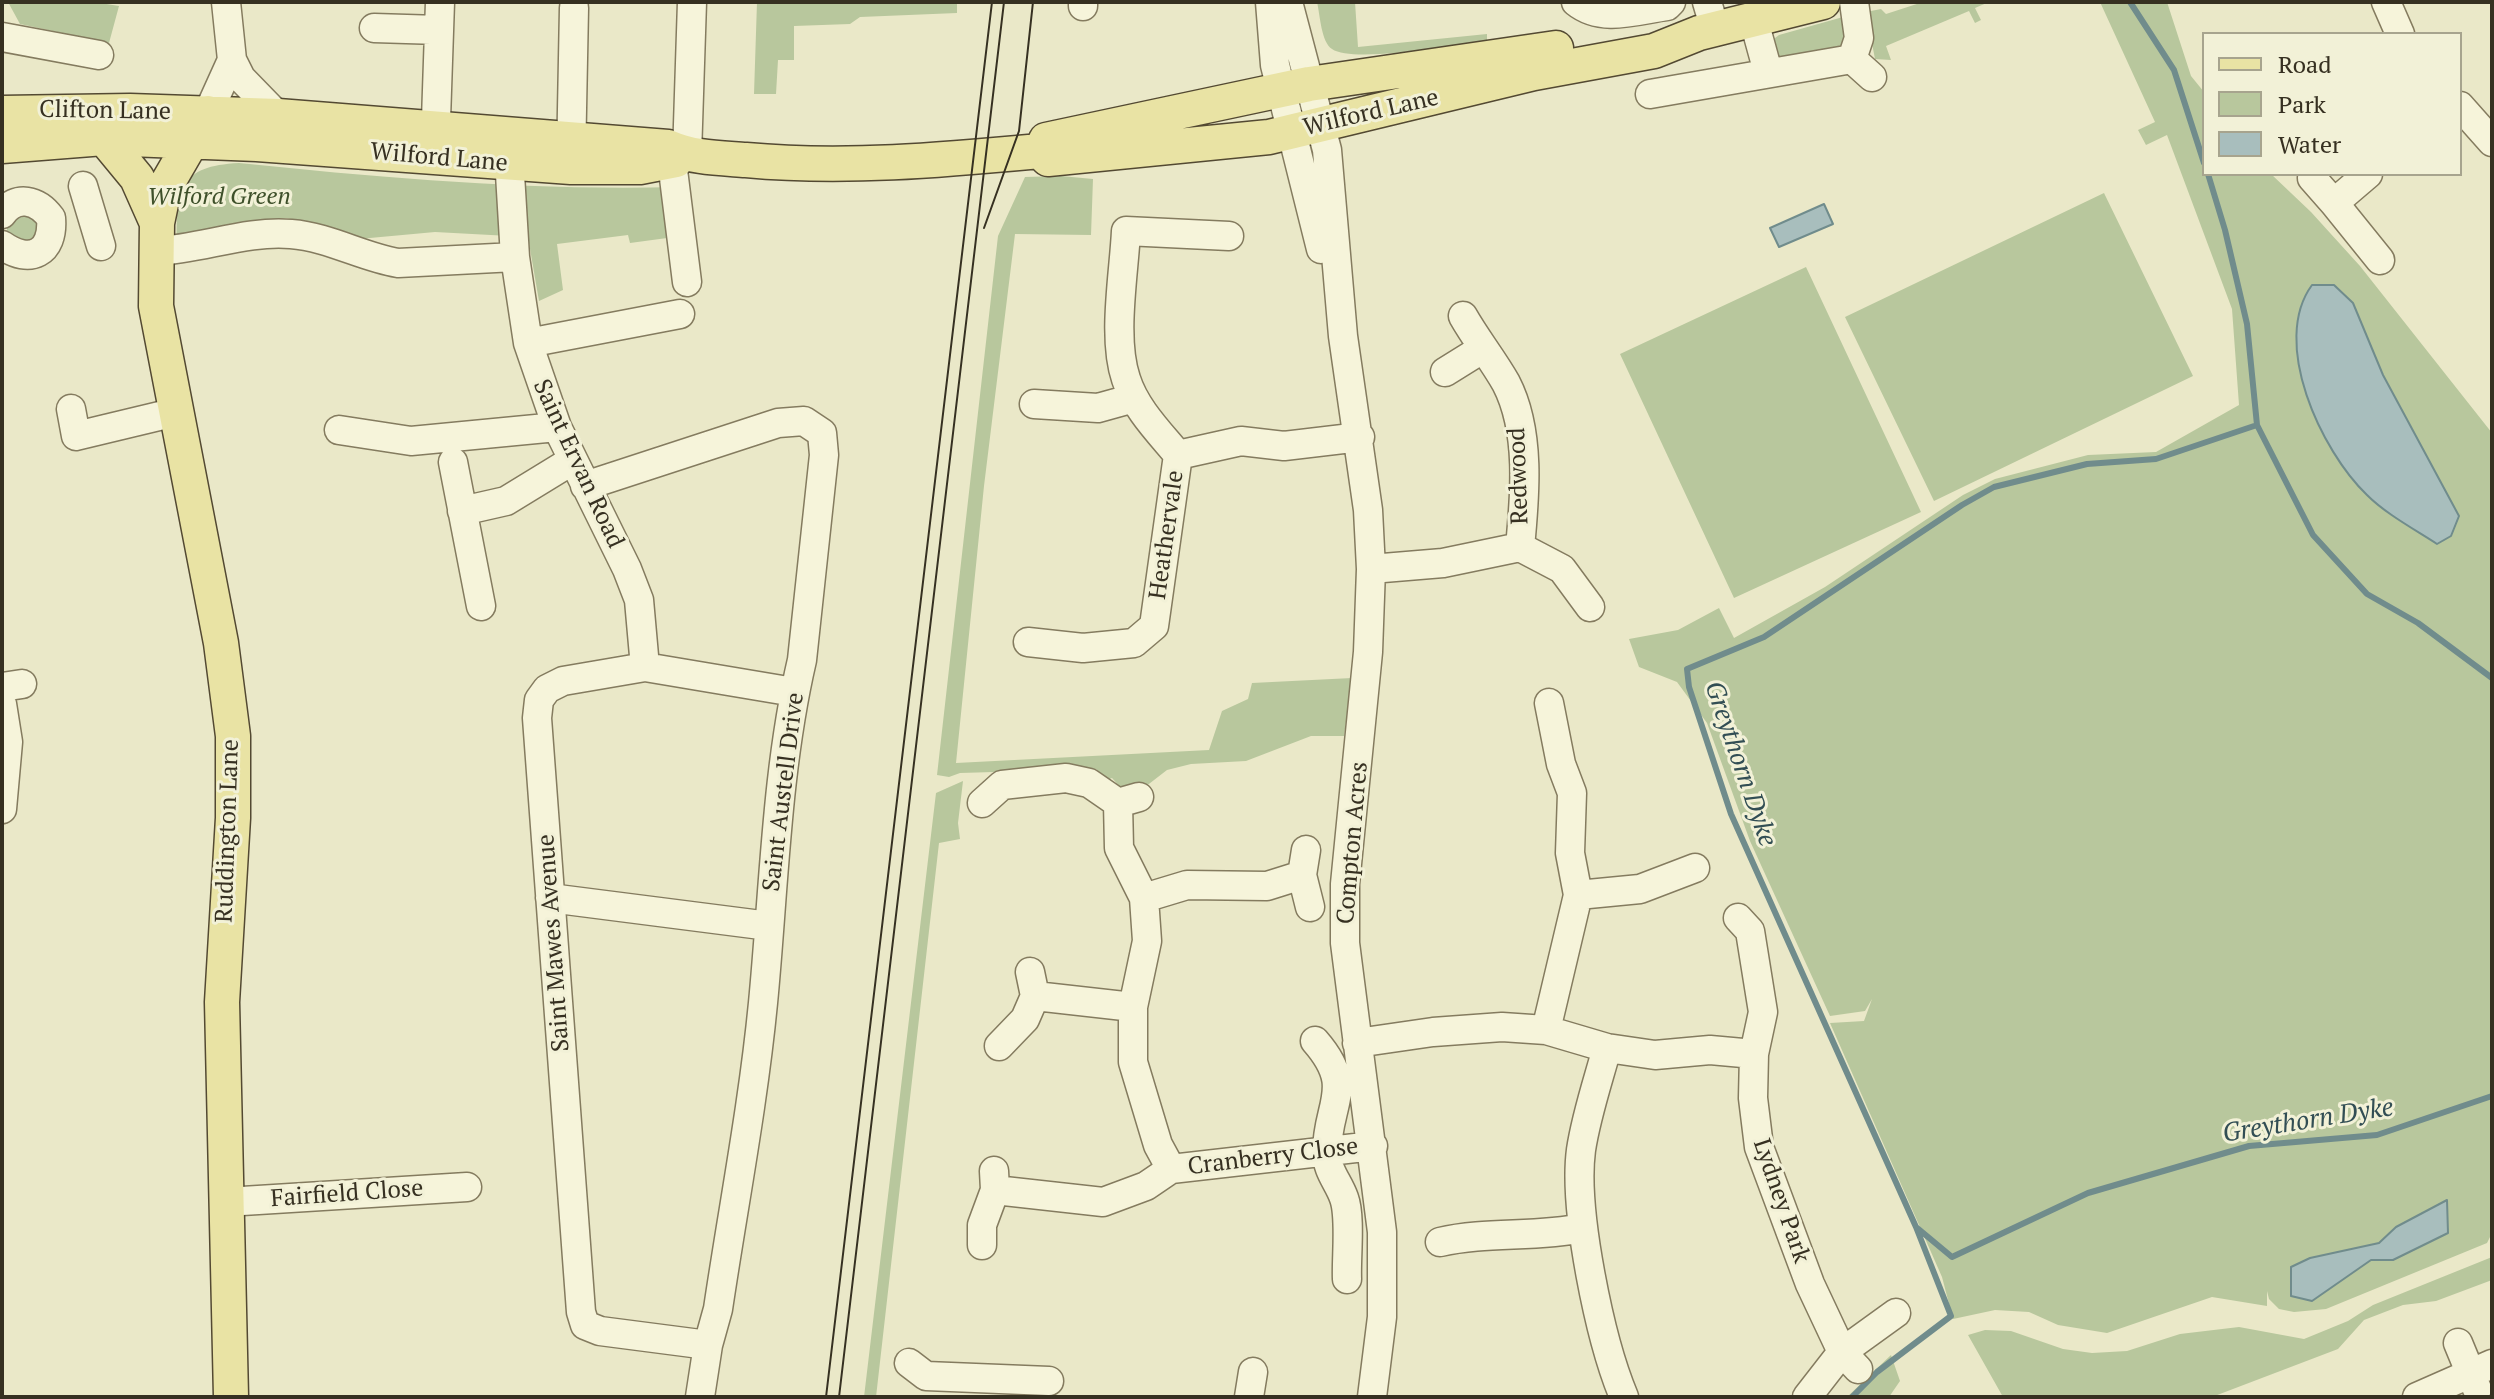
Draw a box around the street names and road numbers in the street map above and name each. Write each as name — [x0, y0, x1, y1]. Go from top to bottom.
street label: Wilford Lane — [1301, 83, 1441, 143]
street label: Clifton Lane — [39, 95, 171, 127]
street label: Wilford Lane — [369, 138, 509, 178]
street label: Saint Ervan Road — [526, 375, 630, 553]
street label: Redwood — [1503, 427, 1535, 525]
street label: Heathervale — [1144, 469, 1190, 601]
street label: Saint Austell Drive — [758, 691, 810, 893]
street label: Ruddington Lane — [210, 739, 246, 923]
street label: Compton Acres — [1332, 761, 1374, 925]
street label: Saint Mawes Avenue — [532, 833, 576, 1053]
street label: Cranberry Close — [1186, 1132, 1360, 1182]
street label: Lydney Park — [1746, 1135, 1816, 1267]
street label: Fairfield Close — [270, 1174, 424, 1214]

